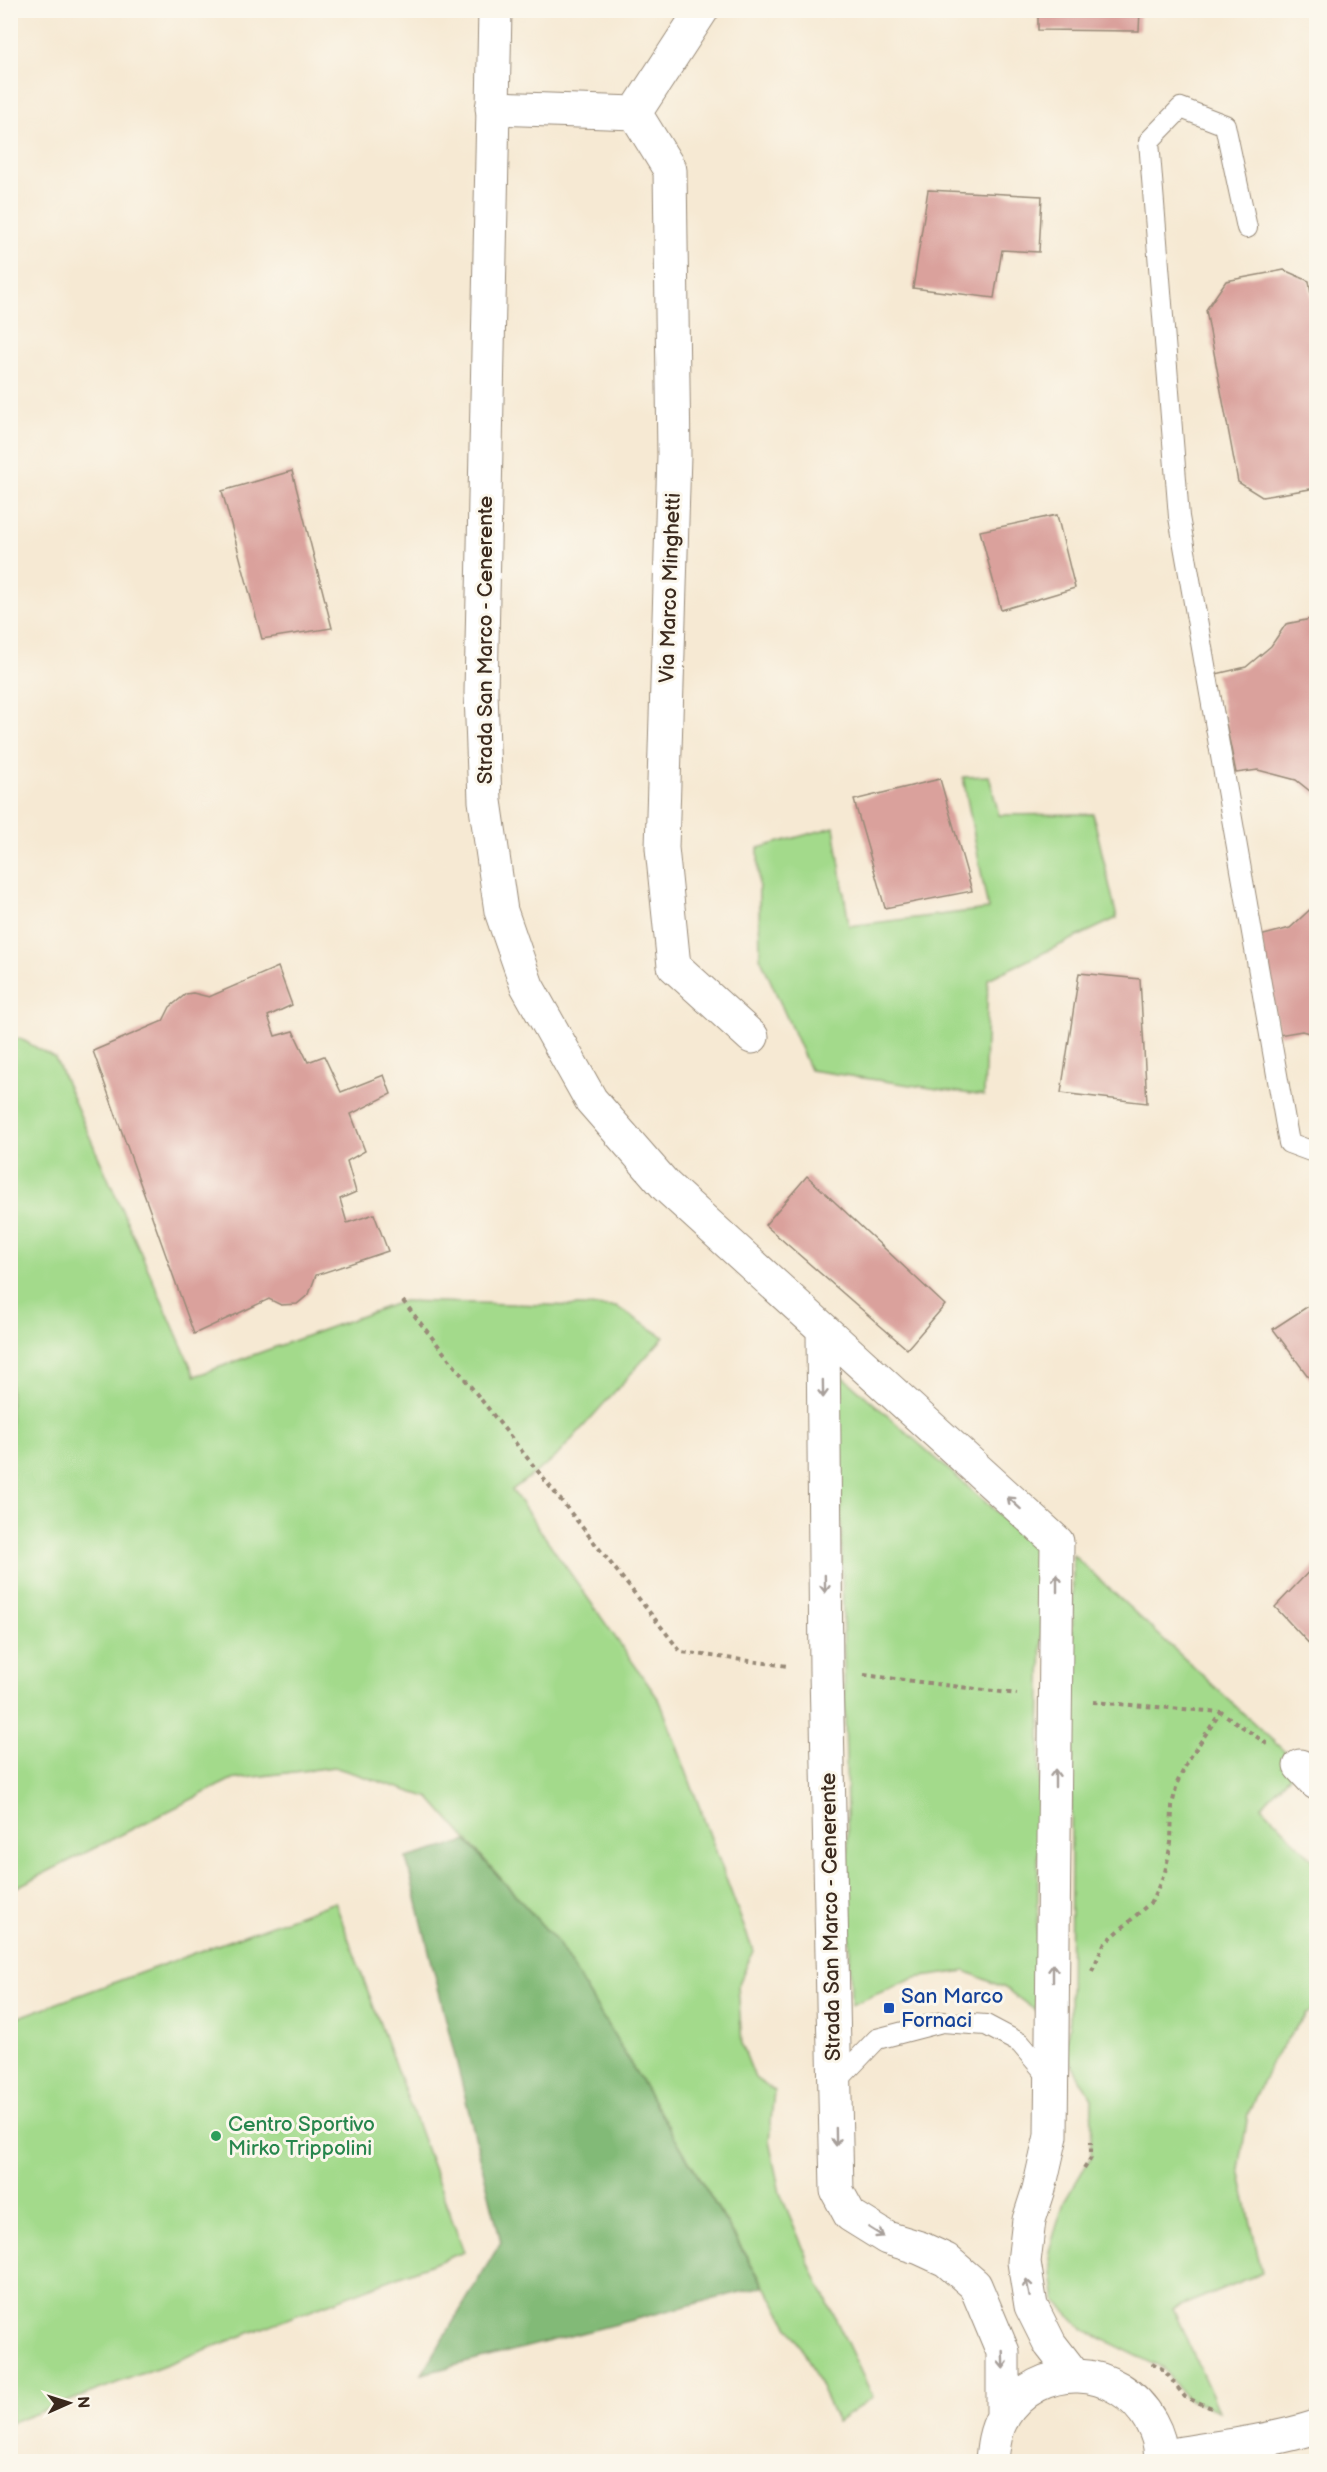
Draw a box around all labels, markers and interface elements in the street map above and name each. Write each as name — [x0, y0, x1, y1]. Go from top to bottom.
street label: Via Marco Minghetti — [654, 492, 686, 684]
street label: Strada San Marco - Cenerente — [473, 496, 498, 784]
one-way arrow — [817, 1379, 829, 1399]
one-way arrow — [1007, 1496, 1022, 1510]
one-way arrow — [820, 1574, 831, 1594]
one-way arrow — [1051, 1574, 1063, 1594]
one-way arrow — [1049, 1769, 1061, 1789]
street label: Strada San Marco - Cenerente — [816, 1773, 846, 2061]
one-way arrow — [1048, 1964, 1059, 1984]
place label: San Marco Fornaci — [901, 1984, 1003, 2033]
marker: San Marco Fornaci — [882, 2001, 896, 2015]
place label: Centro Sportivo Mirko Trippolini — [228, 2112, 375, 2161]
one-way arrow — [830, 2127, 842, 2147]
marker: Centro Sportivo Mirko Trippolini — [209, 2129, 223, 2143]
one-way arrow — [867, 2226, 884, 2238]
one-way arrow — [1022, 2278, 1033, 2298]
one-way arrow — [997, 2350, 1008, 2370]
north arrow — [39, 2373, 99, 2433]
text: N — [73, 2396, 92, 2409]

